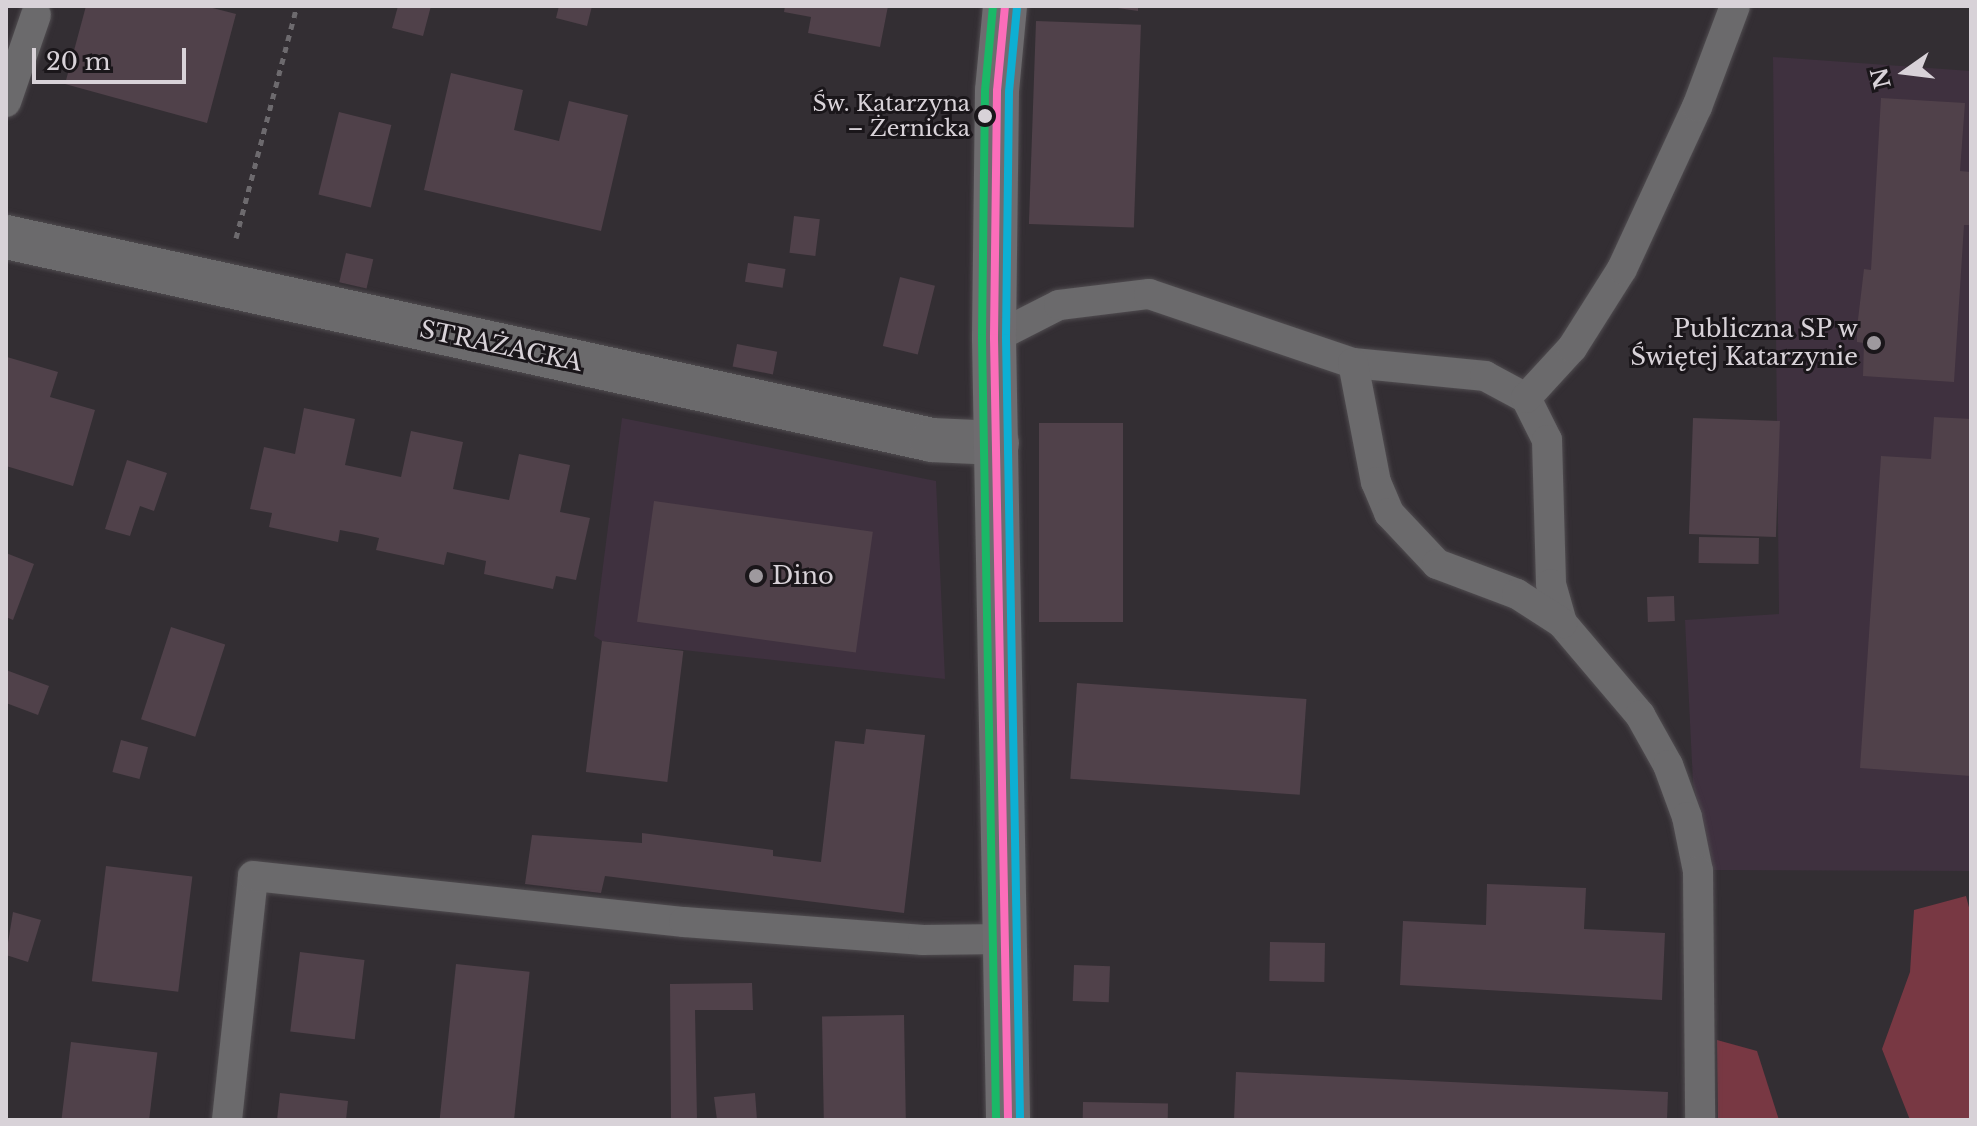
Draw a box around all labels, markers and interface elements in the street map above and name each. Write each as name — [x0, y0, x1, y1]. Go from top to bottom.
scale bar — [36, 32, 190, 82]
north arrow — [1865, 32, 1945, 112]
text: 20 m — [46, 47, 111, 76]
text: N — [1866, 65, 1897, 91]
place label: Św. Katarzyna – Żernicka — [812, 90, 970, 142]
marker: Św. Katarzyna – Żernicka — [977, 108, 993, 124]
street label: STRAŻACKA — [417, 315, 585, 377]
place label: Publiczna SP w Świętej Katarzynie — [1631, 315, 1858, 371]
marker: Publiczna SP w Świętej Katarzynie — [1865, 334, 1883, 352]
place label: Dino — [772, 562, 834, 590]
marker: Dino — [747, 567, 765, 585]

